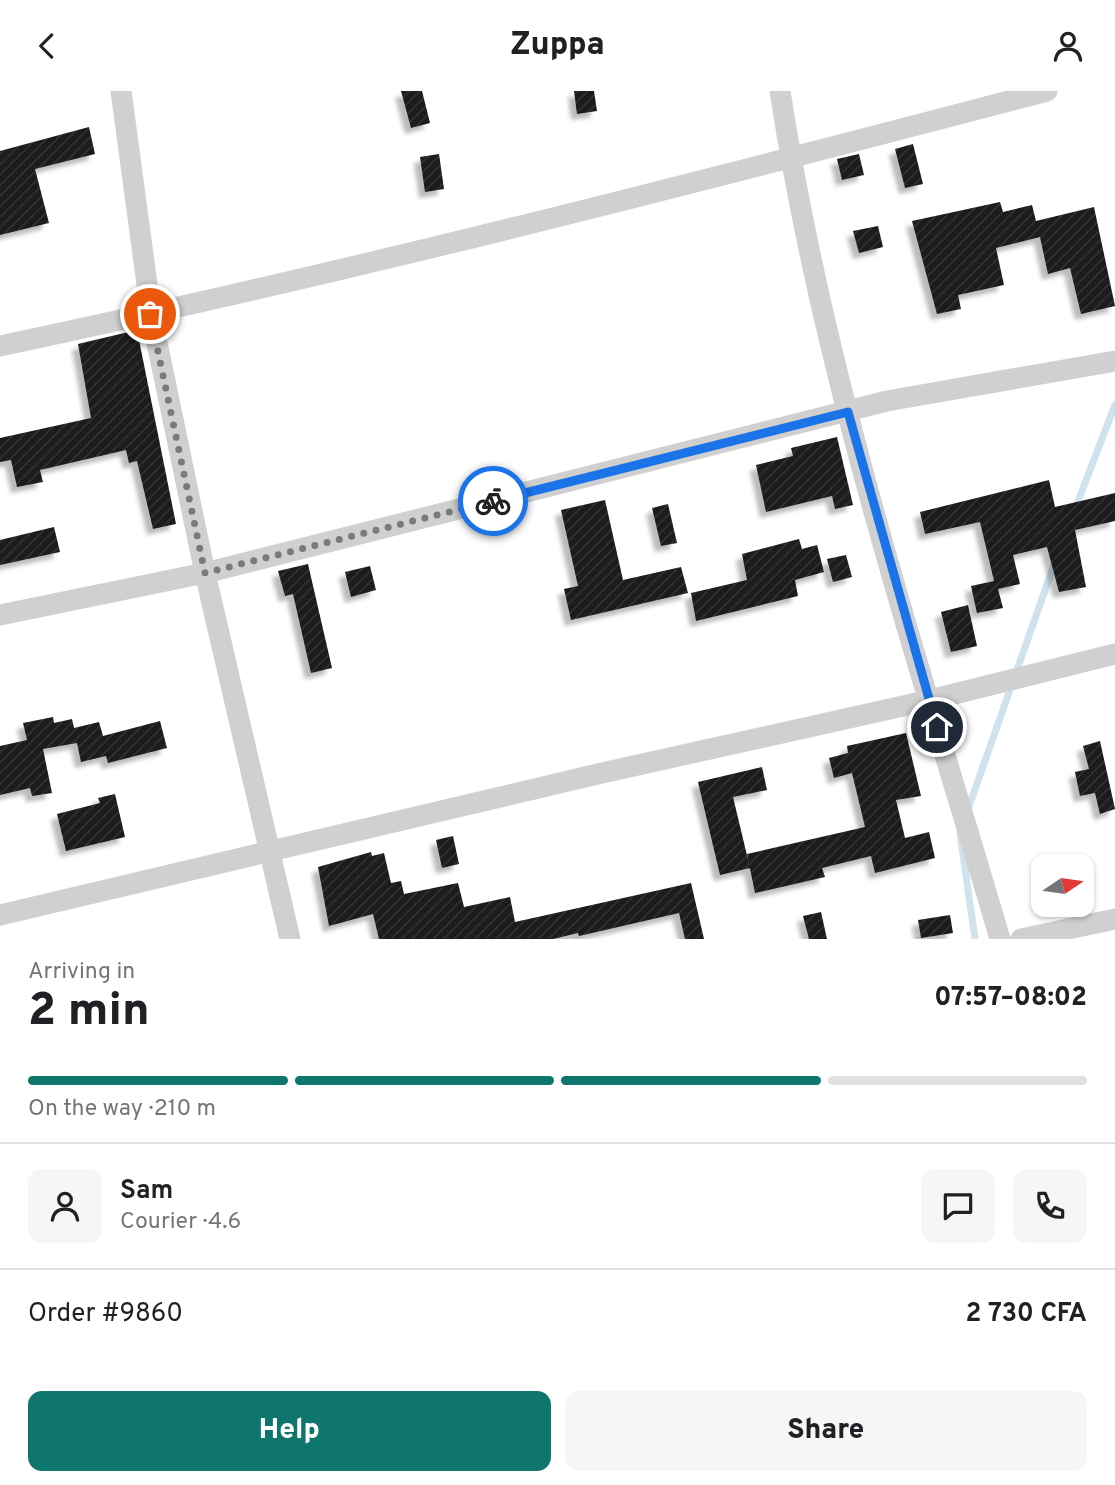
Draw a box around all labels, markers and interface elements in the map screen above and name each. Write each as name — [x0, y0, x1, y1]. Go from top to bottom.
text: Zuppa — [510, 26, 605, 66]
icon: back — [28, 27, 66, 65]
icon: person — [1049, 27, 1087, 65]
pin — [120, 284, 180, 344]
icon: bag — [131, 295, 169, 333]
courier — [458, 466, 528, 536]
icon: bike — [474, 482, 512, 520]
pin — [907, 697, 967, 757]
icon: home — [918, 708, 956, 746]
north arrow — [1031, 854, 1094, 917]
map controls — [1031, 854, 1094, 917]
text: Arriving in — [28, 958, 135, 987]
text: 07:57–08:02 — [934, 982, 1087, 1015]
text: 2 min — [28, 983, 150, 1042]
text: On the way · 210 m — [28, 1095, 216, 1124]
button: person — [28, 1169, 102, 1243]
button: chat — [921, 1169, 995, 1243]
button: phone — [1013, 1169, 1087, 1243]
text: Sam — [120, 1175, 173, 1208]
text: Courier · 4.6 — [120, 1208, 241, 1237]
text: Order #9860 — [28, 1298, 183, 1331]
text: 2 730 CFA — [966, 1298, 1087, 1331]
button: Help — [28, 1391, 551, 1471]
button: Share — [565, 1391, 1087, 1471]

